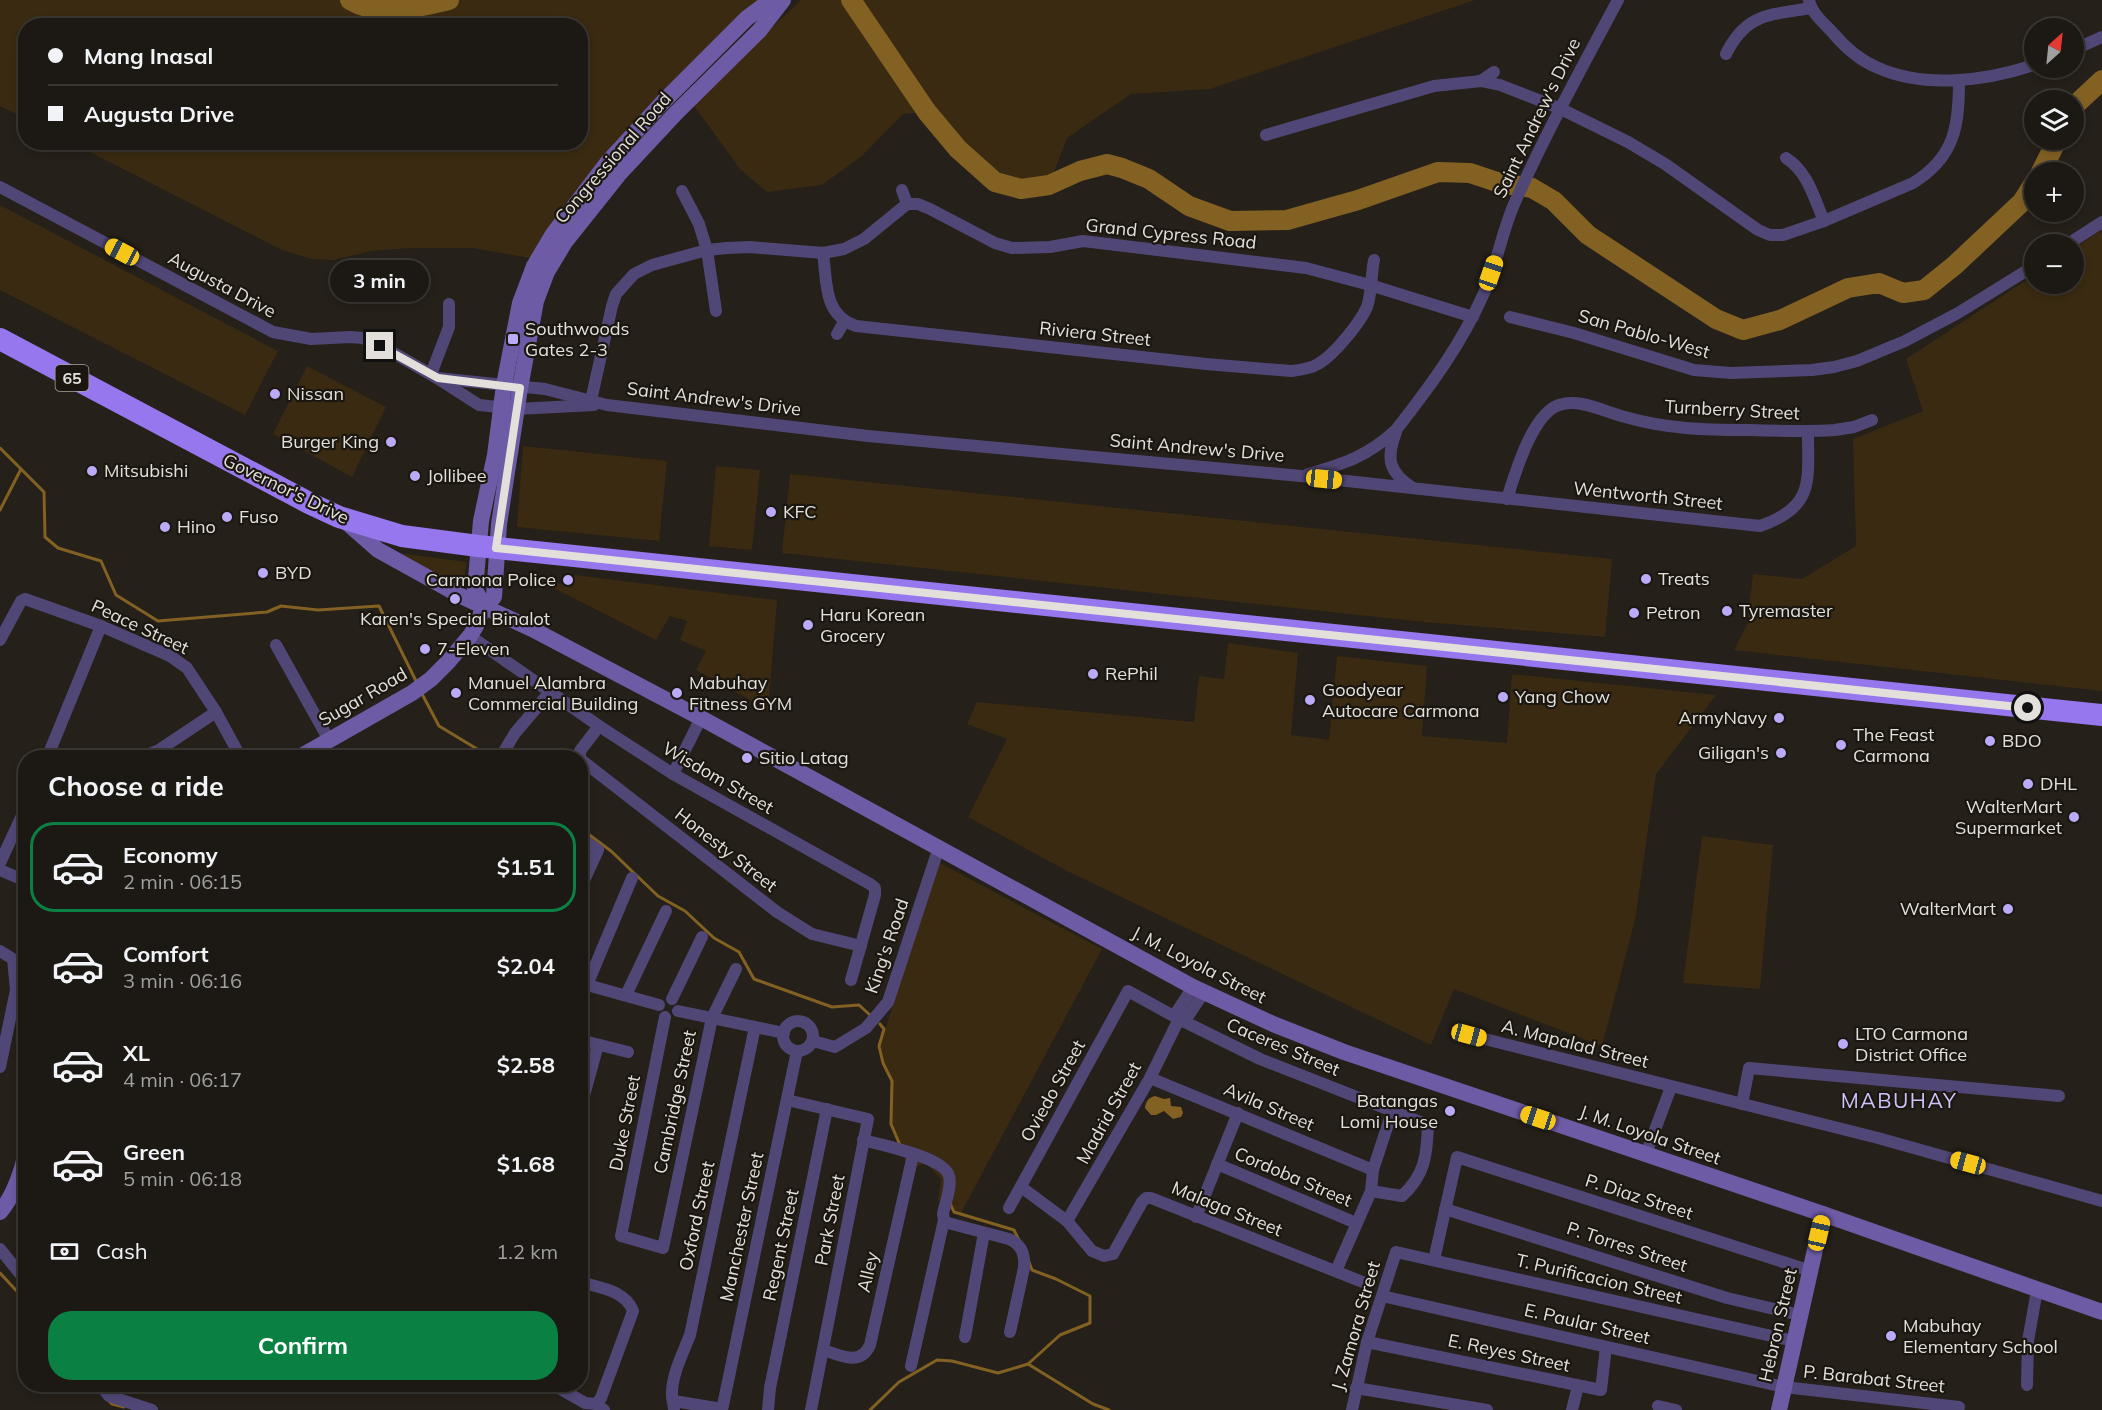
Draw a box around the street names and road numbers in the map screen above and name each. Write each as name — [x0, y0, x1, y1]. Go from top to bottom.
street label: Saint Andrew's Drive — [1488, 34, 1585, 202]
street label: Congressional Road — [549, 87, 676, 228]
street label: Grand Cypress Road — [1085, 213, 1258, 254]
street label: Augusta Drive — [164, 246, 280, 323]
street label: San Pablo-West — [1576, 304, 1713, 363]
street label: Riviera Street — [1038, 316, 1152, 351]
road number: 65 — [56, 365, 88, 391]
street label: Saint Andrew's Drive — [626, 376, 802, 421]
street label: Turnberry Street — [1664, 394, 1800, 425]
street label: Saint Andrew's Drive — [1109, 428, 1285, 467]
street label: Governor's Drive — [219, 448, 353, 529]
street label: Wentworth Street — [1572, 476, 1724, 515]
street label: Peace Street — [88, 594, 193, 659]
street label: Sugar Road — [314, 662, 411, 731]
street label: Wisdom Street — [659, 736, 778, 819]
street label: Honesty Street — [670, 802, 782, 897]
street label: King's Road — [860, 895, 913, 996]
street label: J. M. Loyola Street — [1128, 921, 1270, 1008]
street label: Caceres Street — [1223, 1012, 1343, 1081]
street label: A. Mapalad Street — [1499, 1014, 1651, 1073]
street label: Cambridge Street — [648, 1028, 701, 1176]
street label: Oviedo Street — [1015, 1036, 1090, 1146]
street label: Madrid Street — [1071, 1058, 1146, 1168]
street label: Duke Street — [604, 1073, 645, 1173]
street label: Avila Street — [1220, 1077, 1318, 1136]
street label: J. M. Loyola Street — [1577, 1100, 1724, 1169]
street label: Cordoba Street — [1231, 1141, 1355, 1212]
street label: Manchester Street — [714, 1150, 769, 1304]
street label: Oxford Street — [674, 1159, 719, 1273]
street label: P. Diaz Street — [1582, 1168, 1696, 1225]
street label: Park Street — [809, 1172, 850, 1267]
street label: Malaga Street — [1168, 1176, 1286, 1241]
street label: Regent Street — [757, 1187, 804, 1303]
street label: P. Torres Street — [1564, 1216, 1690, 1277]
street label: T. Purificacion Street — [1514, 1248, 1684, 1309]
street label: Alley — [852, 1249, 883, 1294]
street label: J. Zamora Street — [1326, 1258, 1385, 1393]
street label: Hebron Street — [1753, 1266, 1802, 1384]
street label: E. Paular Street — [1522, 1298, 1652, 1349]
street label: E. Reyes Street — [1446, 1328, 1572, 1377]
street label: P. Barabat Street — [1802, 1360, 1946, 1397]

